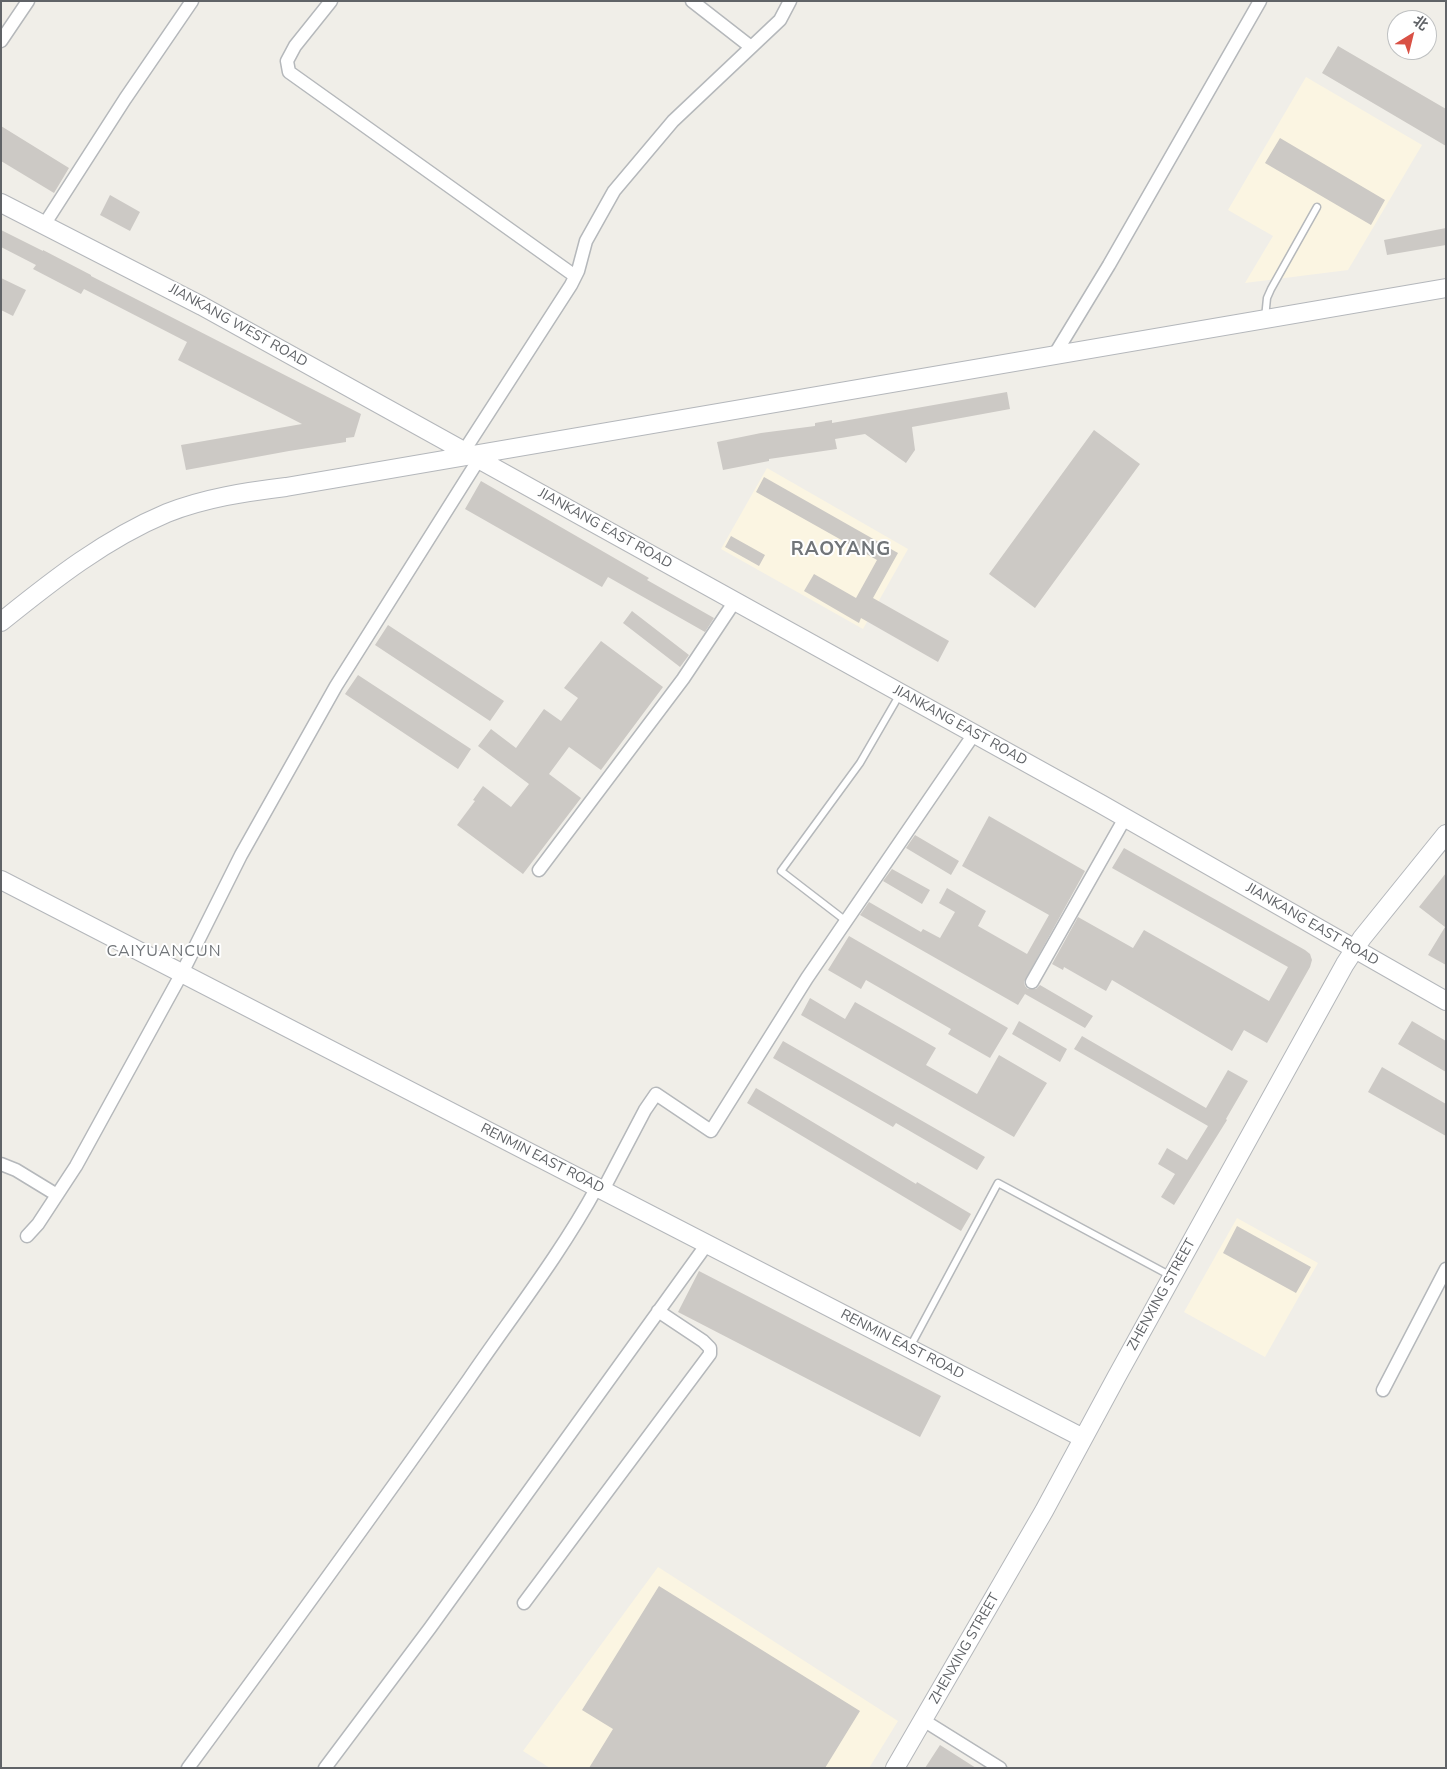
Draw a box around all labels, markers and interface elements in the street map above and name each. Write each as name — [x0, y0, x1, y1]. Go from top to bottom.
north arrow — [1387, 10, 1437, 60]
text: 北 — [1409, 11, 1432, 35]
street label: JIANKANG WEST ROAD — [166, 281, 310, 371]
street label: JIANKANG EAST ROAD — [535, 485, 675, 573]
district label: RAOYANG — [790, 539, 892, 561]
street label: JIANKANG EAST ROAD — [890, 682, 1030, 770]
street label: JIANKANG EAST ROAD — [1243, 880, 1381, 970]
district label: CAIYUANCUN — [105, 942, 223, 962]
street label: RENMIN EAST ROAD — [477, 1121, 607, 1197]
street label: ZHENXING STREET — [1124, 1236, 1200, 1354]
street label: RENMIN EAST ROAD — [837, 1307, 967, 1383]
street label: ZHENXING STREET — [926, 1591, 1004, 1707]

